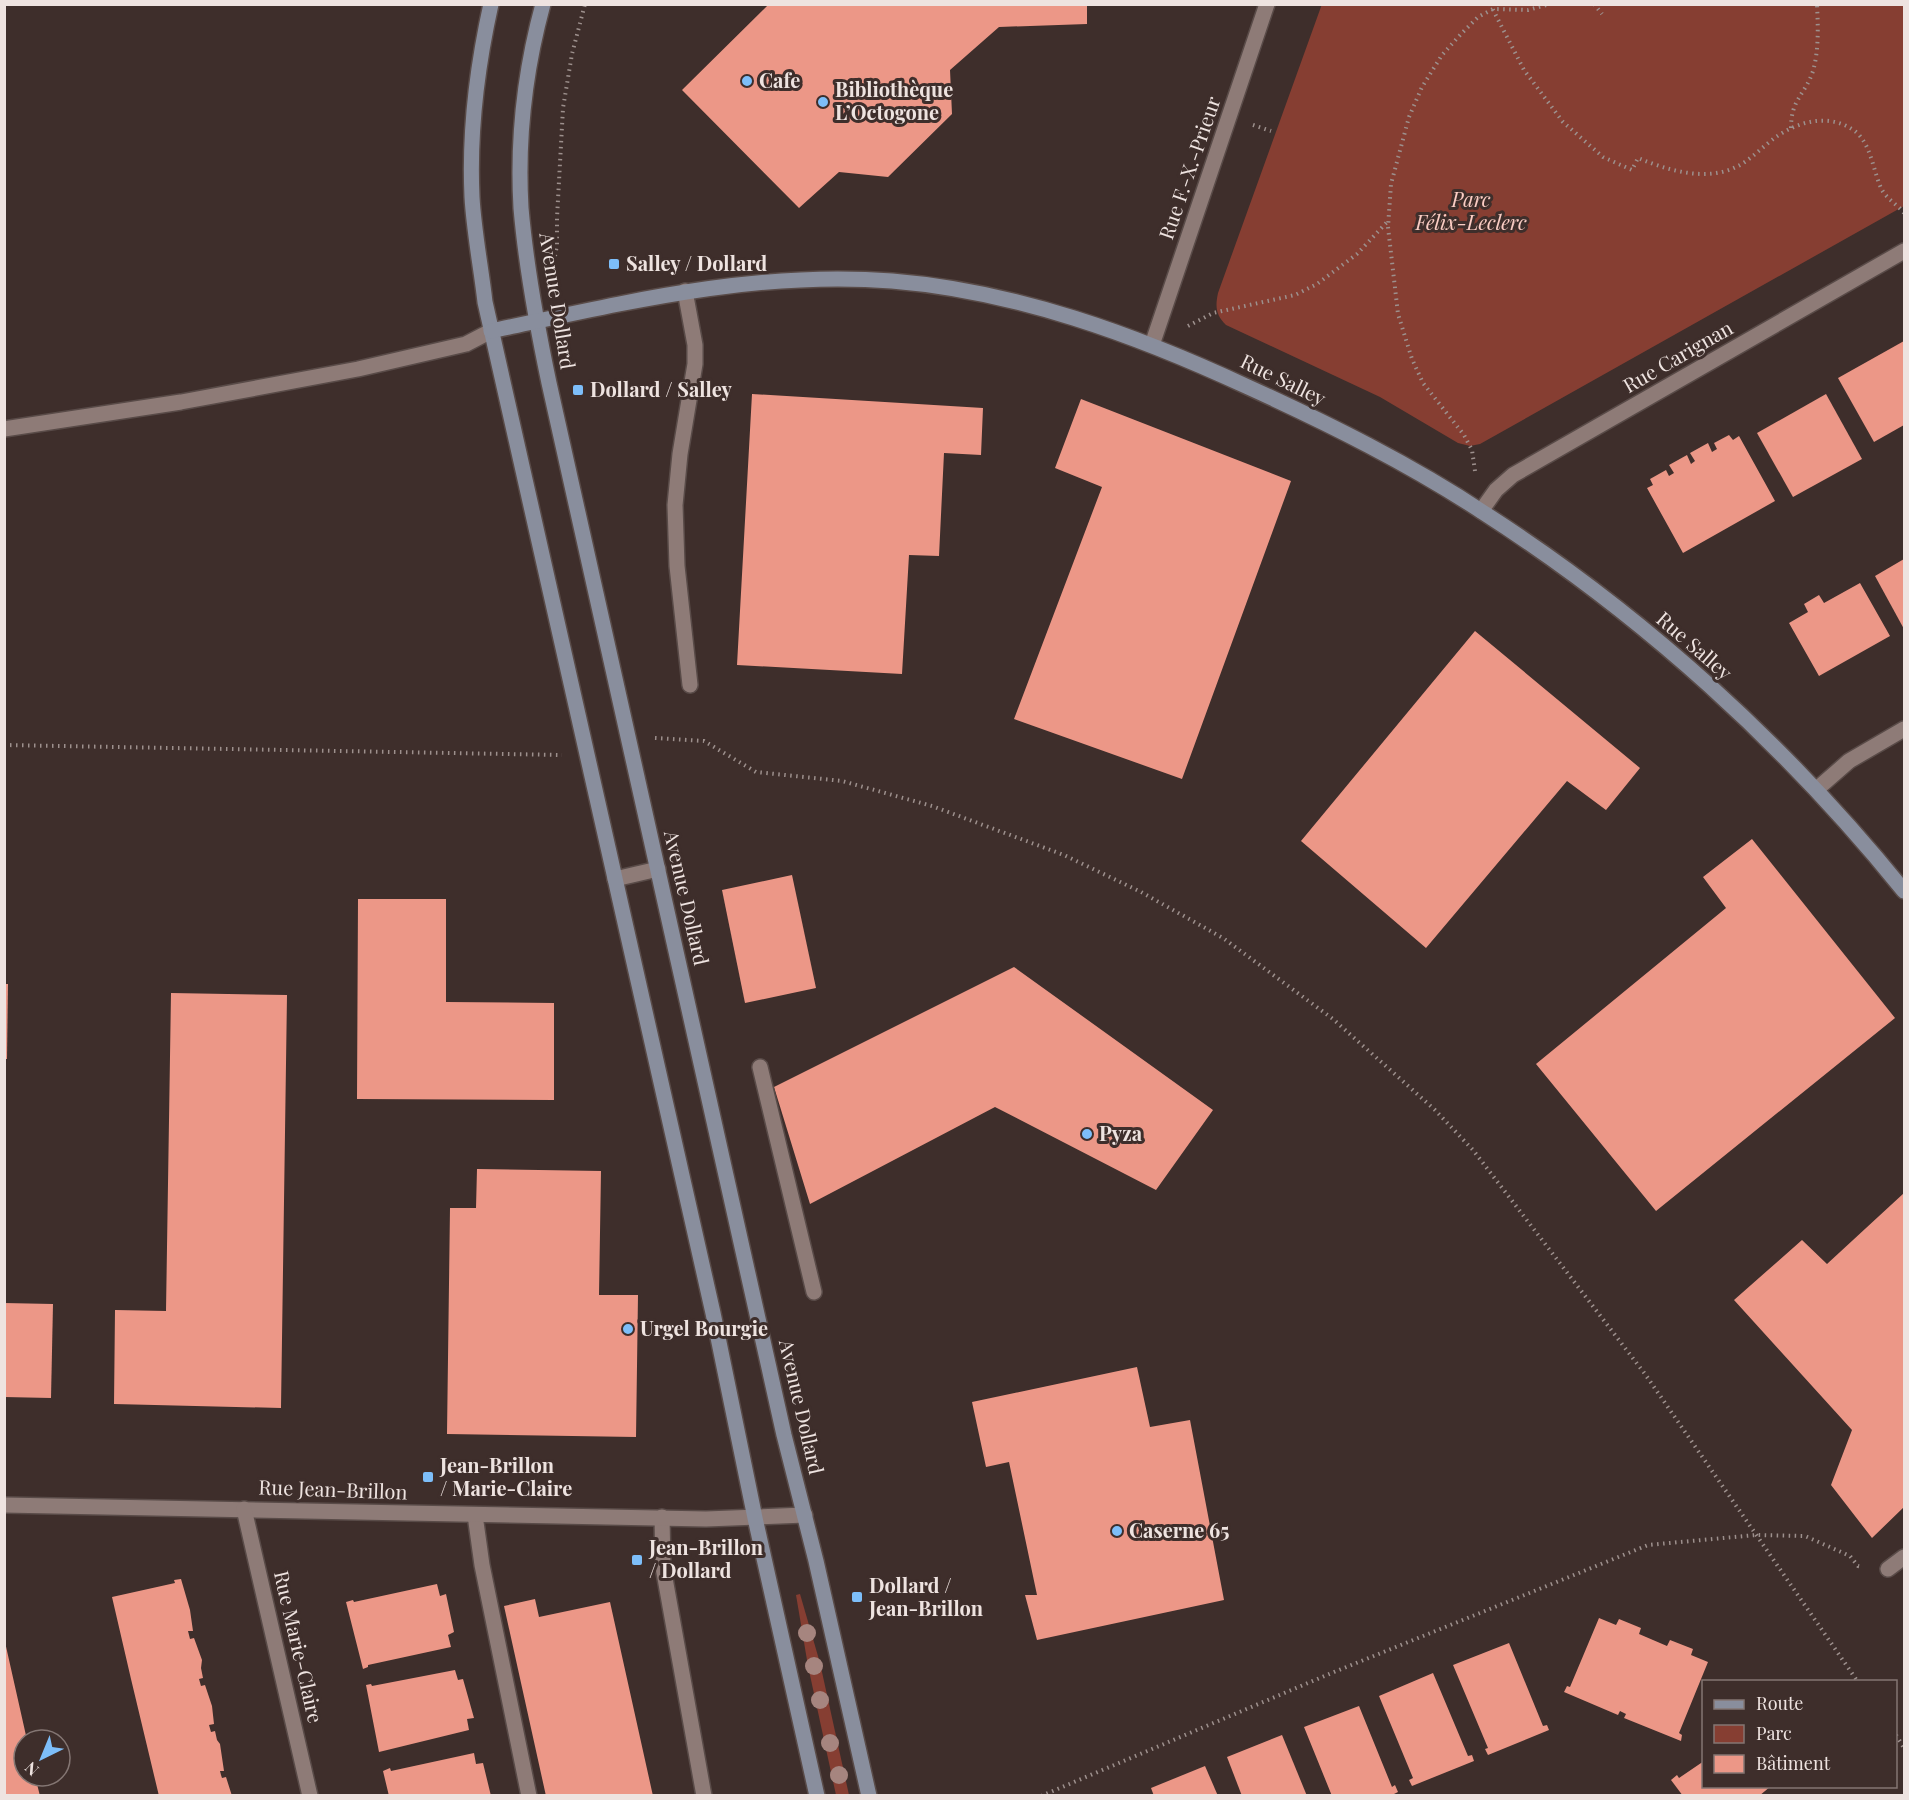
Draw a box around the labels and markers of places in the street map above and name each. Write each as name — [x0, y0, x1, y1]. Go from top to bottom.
place label: Cafe — [759, 66, 800, 93]
marker: Cafe — [740, 74, 754, 88]
place label: Bibliothèque L’Octogone — [835, 75, 953, 125]
marker: Bibliothèque L’Octogone — [816, 95, 830, 109]
place label: Salley / Dollard — [626, 249, 767, 276]
marker: Salley / Dollard — [607, 257, 621, 271]
place label: Dollard / Salley — [590, 375, 732, 402]
marker: Dollard / Salley — [571, 383, 585, 397]
place label: Pyza — [1099, 1119, 1143, 1146]
marker: Pyza — [1080, 1127, 1094, 1141]
place label: Urgel Bourgie — [640, 1314, 768, 1341]
marker: Urgel Bourgie — [621, 1322, 635, 1336]
place label: Jean-Brillon / Marie-Claire — [439, 1451, 572, 1501]
marker: Jean-Brillon / Marie-Claire — [421, 1470, 435, 1484]
place label: Caserne 65 — [1129, 1516, 1229, 1543]
marker: Caserne 65 — [1110, 1524, 1124, 1538]
place label: Jean-Brillon / Dollard — [648, 1533, 764, 1583]
marker: Jean-Brillon / Dollard — [630, 1553, 644, 1567]
place label: Dollard / Jean-Brillon — [868, 1571, 984, 1621]
marker: Dollard / Jean-Brillon — [850, 1590, 864, 1604]

